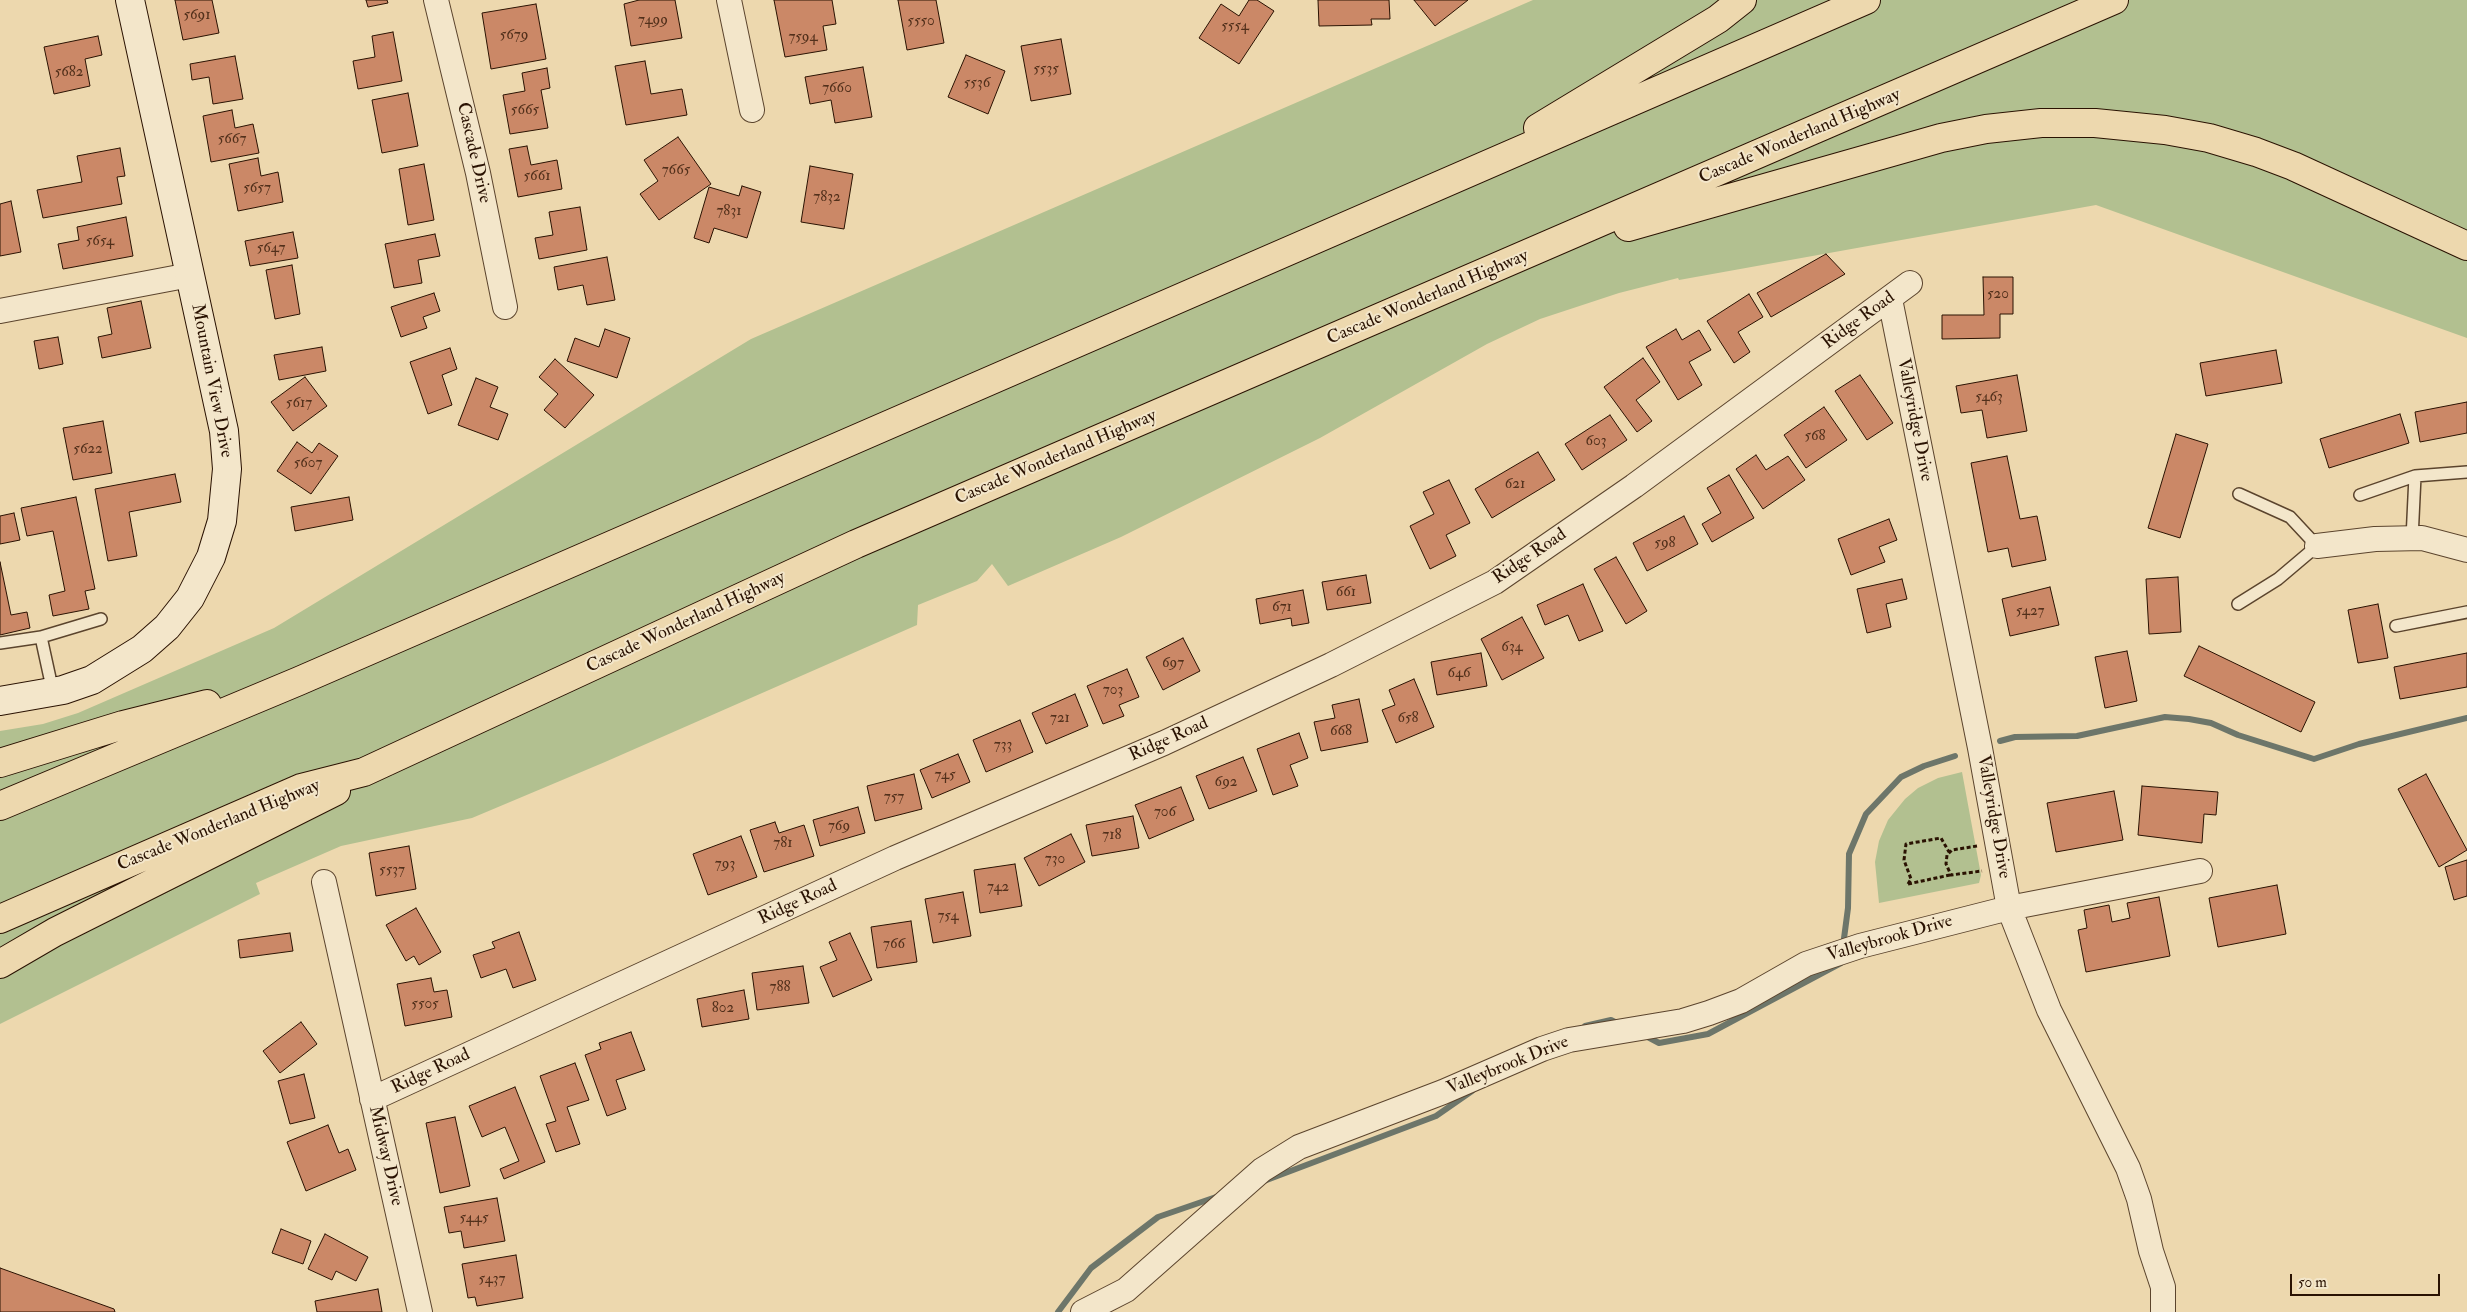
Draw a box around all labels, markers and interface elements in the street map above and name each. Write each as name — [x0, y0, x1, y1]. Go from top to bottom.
house number: 5691 — [183, 7, 211, 25]
house number: 7499 — [638, 12, 668, 30]
house number: 5550 — [907, 13, 935, 31]
house number: 5554 — [1221, 18, 1249, 36]
house number: 5679 — [500, 27, 528, 45]
house number: 7594 — [788, 29, 818, 47]
house number: 5535 — [1033, 61, 1059, 79]
house number: 5682 — [55, 64, 83, 82]
house number: 5536 — [964, 75, 990, 93]
house number: 7660 — [822, 80, 852, 98]
street label: Cascade Wonderland Highway — [1696, 85, 1904, 189]
street label: Cascade Drive — [451, 101, 495, 205]
house number: 5665 — [511, 102, 539, 120]
house number: 5667 — [218, 131, 246, 149]
house number: 7665 — [662, 162, 690, 180]
house number: 5661 — [524, 168, 550, 186]
house number: 5657 — [243, 180, 271, 198]
house number: 7832 — [813, 189, 841, 207]
house number: 7831 — [716, 203, 742, 221]
house number: 5654 — [86, 233, 114, 251]
house number: 5647 — [257, 240, 285, 258]
street label: Cascade Wonderland Highway — [1324, 246, 1532, 350]
house number: 520 — [1987, 286, 2009, 304]
street label: Ridge Road — [1819, 288, 1899, 354]
street label: Mountain View Drive — [185, 302, 237, 460]
street label: Valleyridge Drive — [1891, 357, 1937, 483]
house number: 5463 — [1975, 389, 2003, 407]
house number: 5617 — [286, 395, 312, 413]
street label: Cascade Wonderland Highway — [952, 406, 1160, 510]
house number: 568 — [1804, 428, 1826, 446]
house number: 603 — [1585, 433, 1607, 451]
house number: 5622 — [73, 441, 103, 459]
house number: 5607 — [294, 455, 322, 473]
house number: 621 — [1505, 476, 1525, 494]
street label: Ridge Road — [1489, 524, 1571, 590]
house number: 598 — [1654, 535, 1676, 553]
street label: Cascade Wonderland Highway — [583, 567, 789, 679]
house number: 661 — [1336, 584, 1356, 602]
house number: 671 — [1272, 599, 1292, 617]
house number: 5427 — [2016, 603, 2044, 621]
house number: 634 — [1501, 639, 1523, 657]
house number: 697 — [1162, 655, 1184, 673]
house number: 646 — [1447, 665, 1471, 683]
house number: 703 — [1103, 682, 1123, 700]
house number: 721 — [1050, 710, 1070, 728]
house number: 658 — [1397, 710, 1419, 728]
street label: Ridge Road — [1126, 713, 1212, 767]
house number: 668 — [1330, 723, 1352, 741]
house number: 733 — [994, 737, 1012, 755]
street label: Valleyridge Drive — [1972, 754, 2014, 880]
house number: 745 — [934, 767, 956, 785]
house number: 692 — [1215, 774, 1237, 792]
street label: Cascade Wonderland Highway — [114, 775, 324, 877]
house number: 757 — [884, 789, 904, 807]
house number: 706 — [1154, 804, 1176, 822]
house number: 769 — [828, 818, 850, 836]
house number: 718 — [1102, 827, 1122, 845]
house number: 781 — [773, 835, 793, 853]
house number: 730 — [1045, 851, 1065, 869]
house number: 793 — [715, 856, 735, 874]
house number: 5537 — [379, 862, 405, 880]
street label: Ridge Road — [755, 875, 841, 931]
house number: 742 — [987, 879, 1009, 897]
house number: 754 — [937, 908, 959, 926]
street label: Valleybrook Drive — [1825, 911, 1955, 967]
house number: 766 — [883, 936, 905, 954]
house number: 788 — [770, 979, 790, 997]
house number: 5505 — [411, 996, 439, 1014]
house number: 802 — [712, 1000, 734, 1018]
street label: Valleybrook Drive — [1444, 1032, 1572, 1100]
street label: Ridge Road — [388, 1044, 474, 1100]
street label: Midway Drive — [363, 1104, 407, 1208]
house number: 5445 — [460, 1210, 488, 1228]
scale bar — [2292, 1264, 2442, 1296]
house number: 5437 — [479, 1271, 505, 1289]
text: 50 m — [2298, 1273, 2327, 1292]

